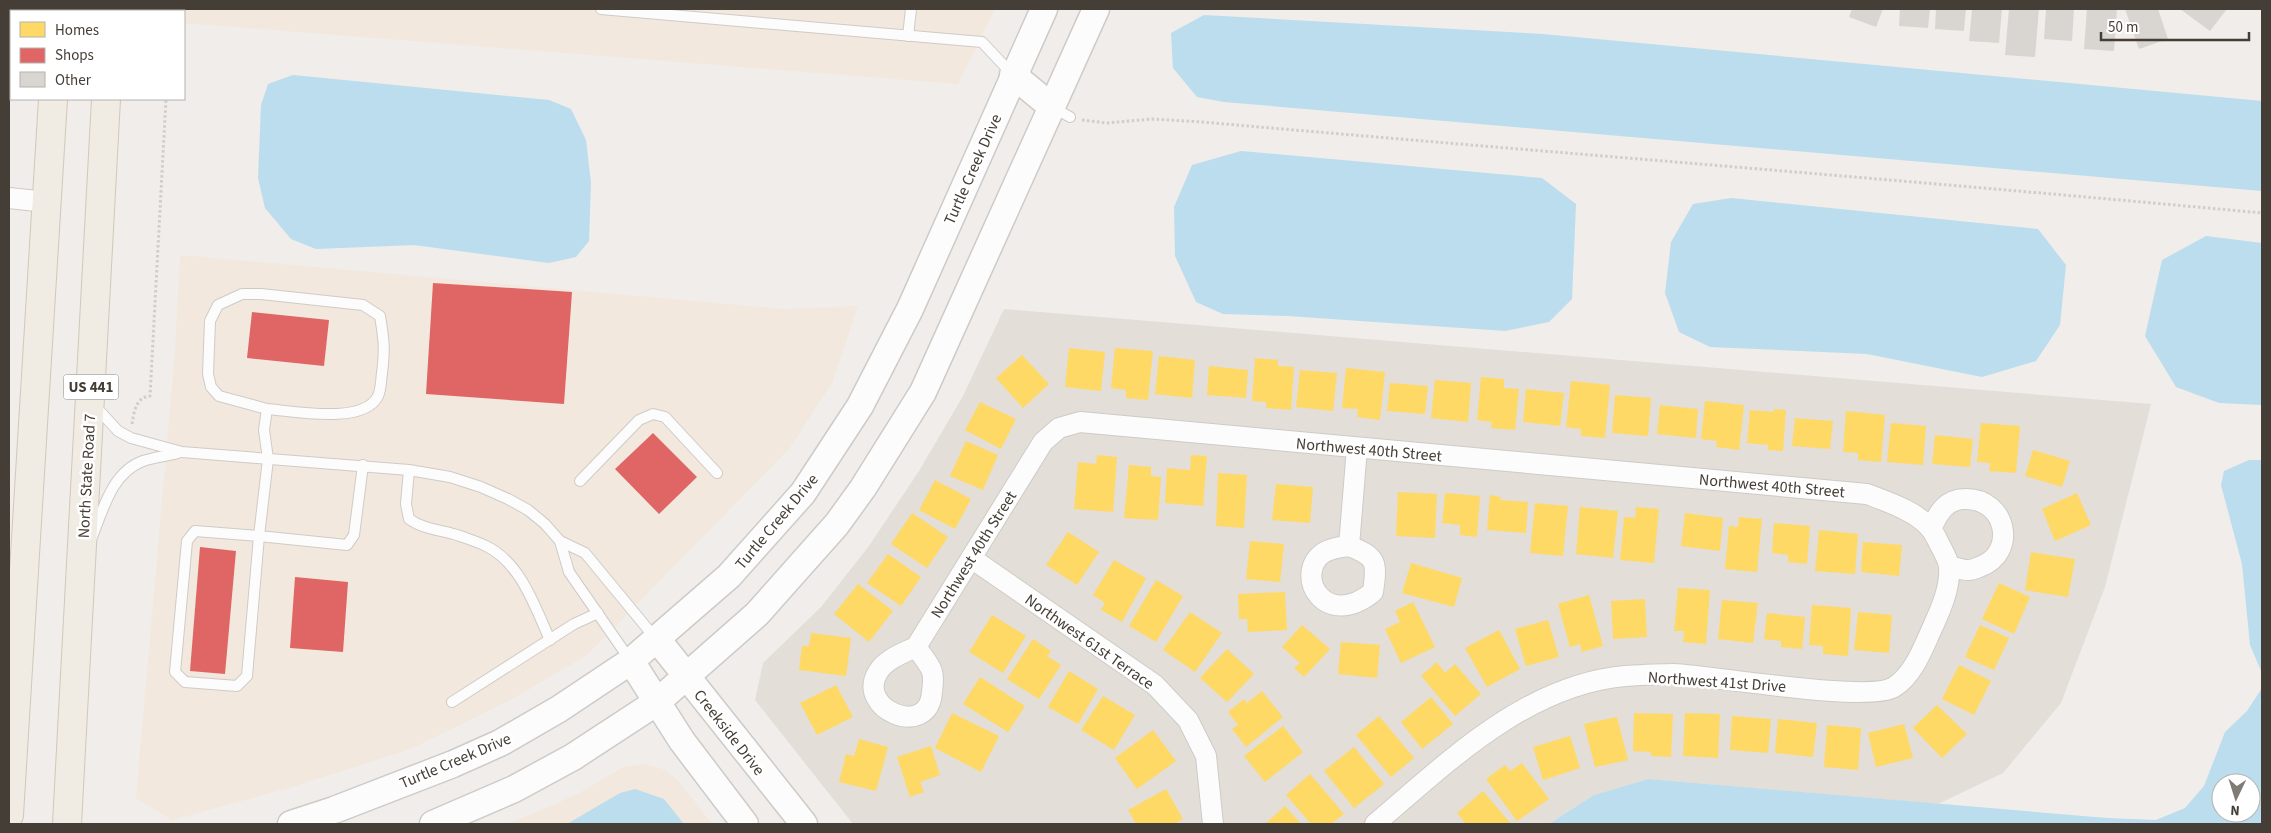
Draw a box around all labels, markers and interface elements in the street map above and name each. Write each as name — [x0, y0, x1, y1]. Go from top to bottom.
legend — [10, 10, 185, 100]
scale bar — [2101, 10, 2248, 42]
text: 50 m — [2108, 17, 2138, 38]
text: Homes — [55, 20, 99, 41]
text: Shops — [55, 45, 94, 66]
text: Other — [55, 70, 92, 91]
street label: Turtle Creek Drive — [939, 111, 1007, 228]
road number: US 441 — [64, 374, 118, 400]
street label: North State Road 7 — [73, 413, 101, 539]
street label: Northwest 40th Street — [1295, 433, 1443, 467]
street label: Turtle Creek Drive — [730, 469, 823, 574]
street label: Northwest 40th Street — [1698, 469, 1846, 503]
street label: Northwest 40th Street — [926, 486, 1022, 622]
street label: Northwest 61st Terrace — [1020, 589, 1158, 695]
street label: Northwest 41st Drive — [1647, 666, 1787, 698]
street label: Creekside Drive — [689, 685, 770, 780]
street label: Turtle Creek Drive — [396, 728, 514, 794]
north arrow — [2211, 773, 2261, 823]
text: N — [2230, 800, 2241, 820]

